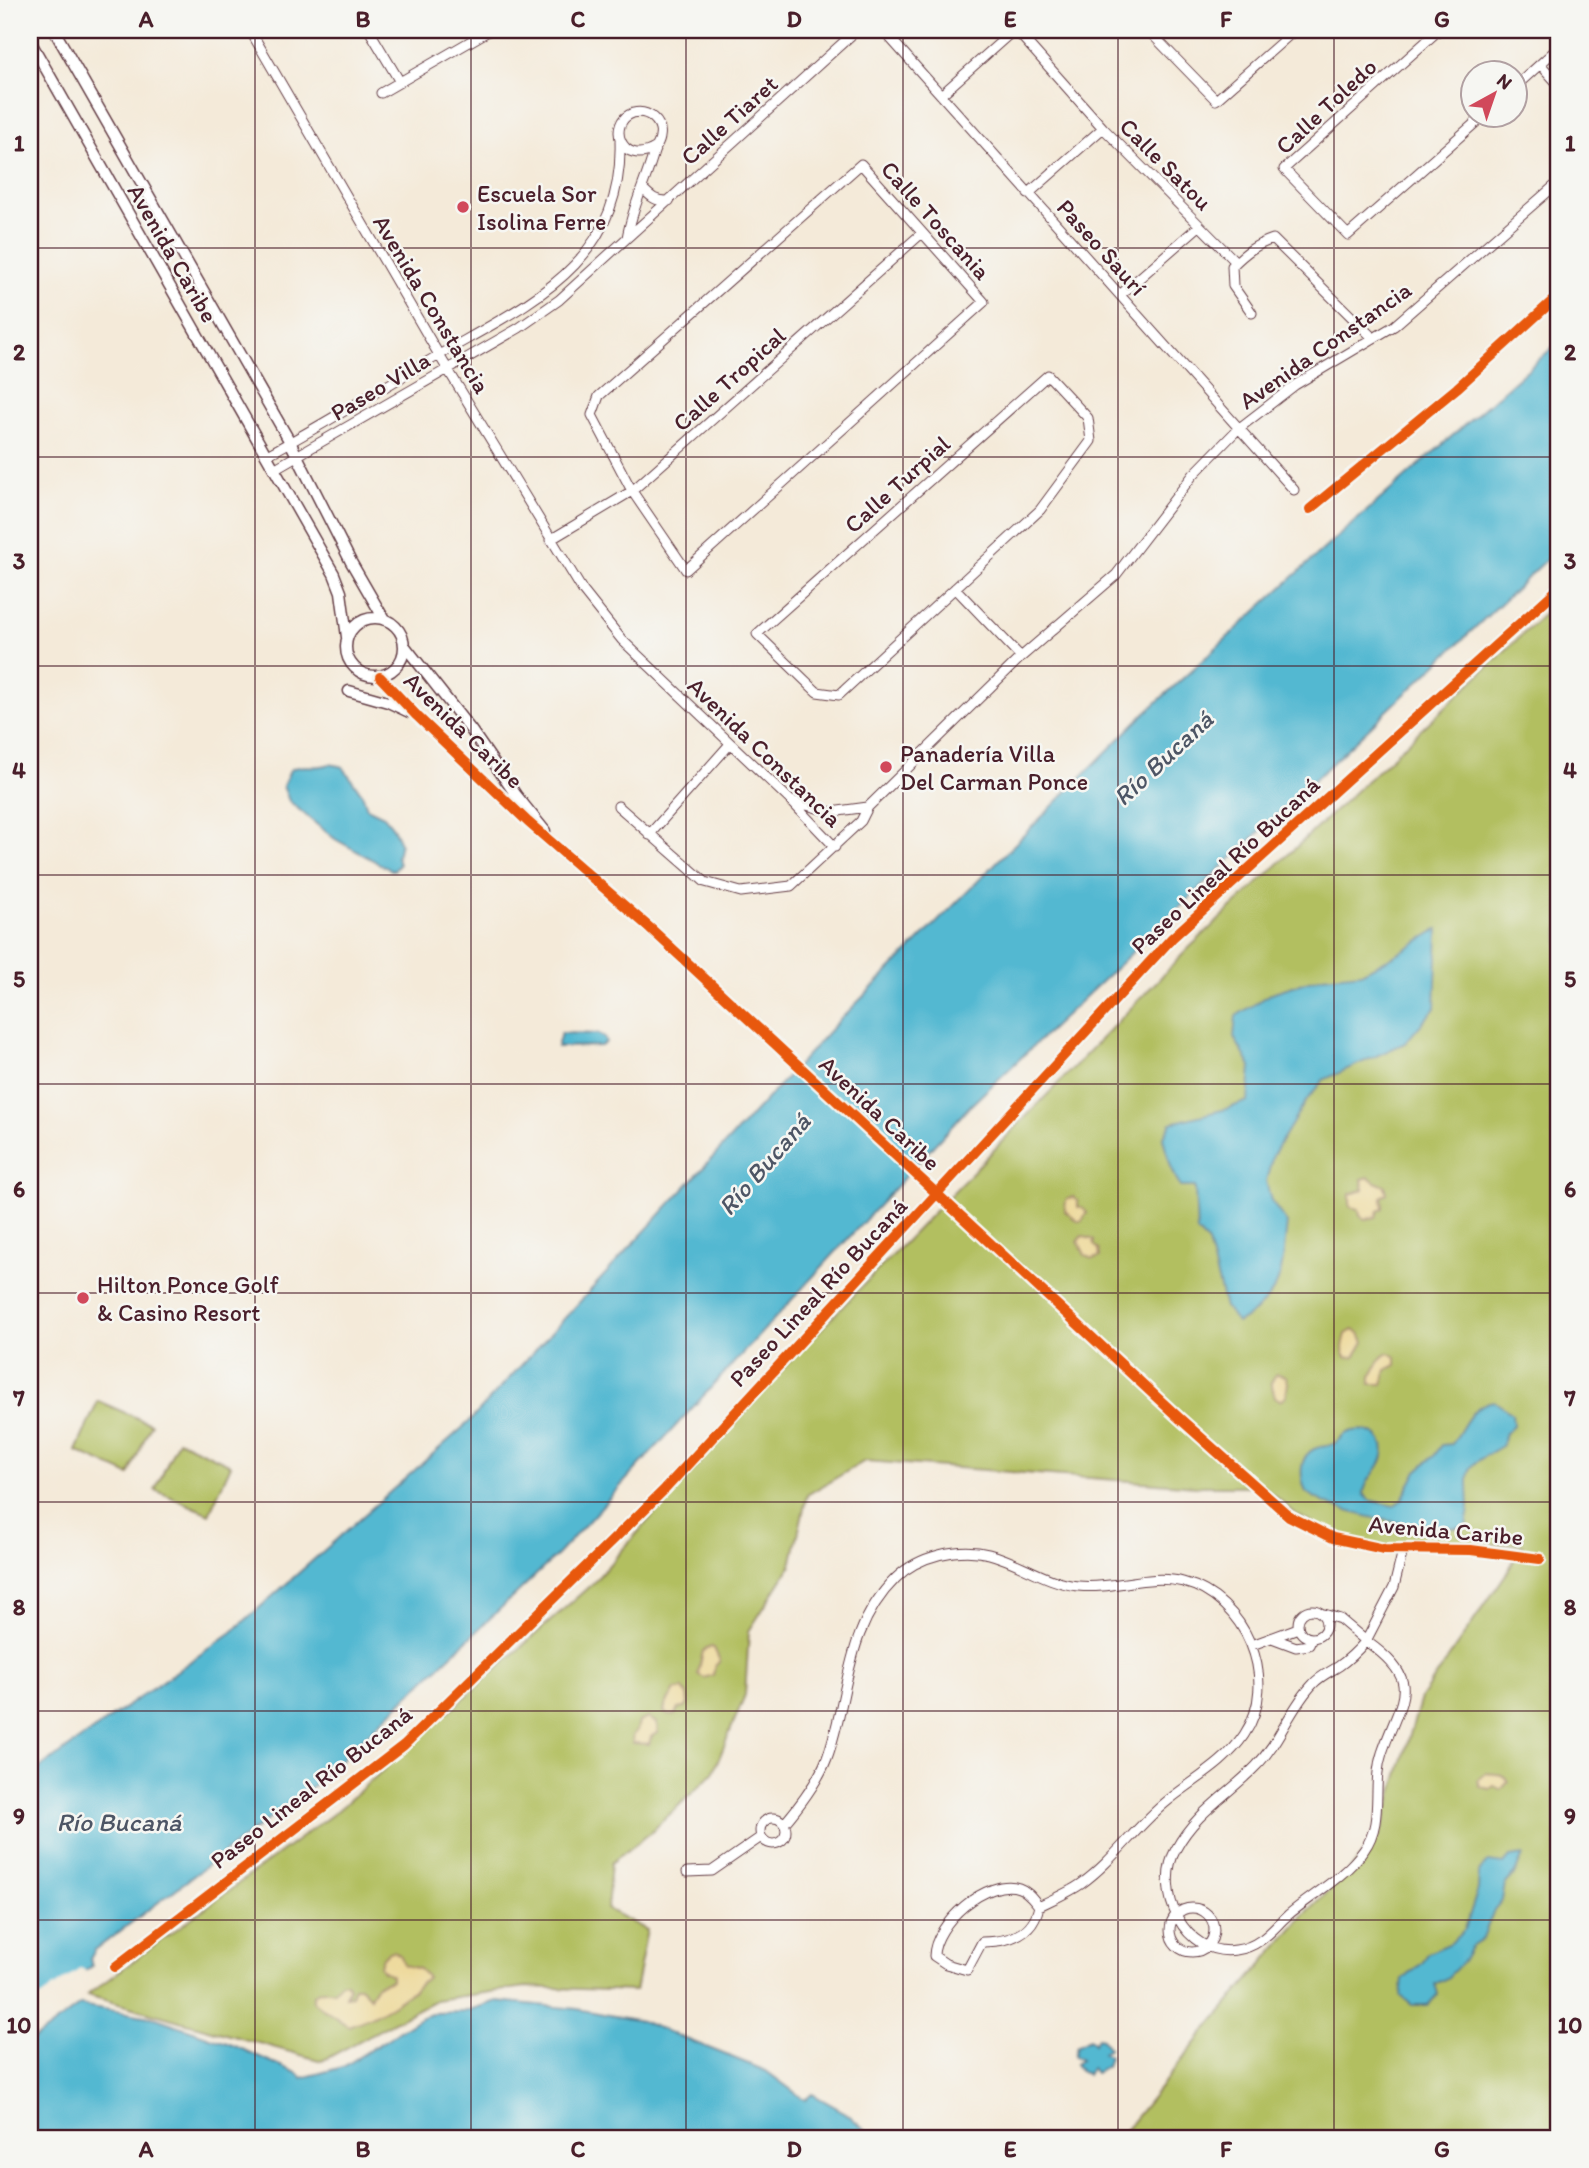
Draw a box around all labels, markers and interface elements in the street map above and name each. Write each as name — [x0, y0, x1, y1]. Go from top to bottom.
text: A — [138, 5, 154, 33]
text: B — [356, 5, 371, 33]
text: C — [571, 5, 586, 33]
text: D — [786, 5, 802, 33]
text: E — [1004, 5, 1017, 33]
text: F — [1220, 5, 1233, 33]
text: G — [1434, 5, 1450, 33]
street label: Calle Toledo — [1269, 52, 1383, 160]
north arrow — [1460, 60, 1530, 130]
text: N — [1492, 68, 1517, 94]
street label: Calle Tiaret — [675, 69, 783, 171]
street label: Calle Satou — [1114, 112, 1218, 216]
text: 1 — [14, 129, 25, 157]
text: 1 — [1565, 129, 1576, 157]
street label: Calle Toscania — [875, 155, 997, 286]
street label: Avenida Caribe — [122, 179, 224, 327]
place label: Escuela Sor Isolina Ferre — [477, 179, 606, 236]
street label: Paseo Saurí — [1051, 193, 1153, 301]
marker: Escuela Sor Isolina Ferre — [455, 199, 471, 215]
street label: Avenida Constancia — [367, 209, 497, 399]
street label: Avenida Constancia — [1233, 275, 1417, 415]
street label: Calle Tropical — [667, 321, 792, 437]
text: 2 — [13, 338, 26, 366]
text: 2 — [1564, 338, 1577, 366]
street label: Paseo Villa — [325, 345, 435, 427]
street label: Calle Turpial — [838, 429, 956, 539]
text: 3 — [13, 547, 26, 575]
text: 3 — [1564, 547, 1577, 575]
street label: Avenida Caribe — [398, 666, 530, 794]
street label: Avenida Constancia — [682, 671, 849, 833]
water label: Río Bucaná — [1106, 703, 1220, 812]
place label: Panadería Villa Del Carman Ponce — [900, 739, 1088, 796]
text: 4 — [12, 756, 26, 784]
text: 4 — [1563, 756, 1577, 784]
marker: Panadería Villa Del Carman Ponce — [878, 759, 894, 775]
street label: Paseo Lineal Río Bucaná — [1124, 770, 1326, 960]
text: 5 — [13, 965, 25, 993]
text: 5 — [1564, 965, 1576, 993]
street label: Avenida Caribe — [813, 1050, 947, 1176]
water label: Río Bucaná — [711, 1106, 817, 1222]
text: 6 — [13, 1175, 25, 1203]
text: 6 — [1564, 1175, 1576, 1203]
street label: Paseo Lineal Río Bucaná — [723, 1191, 913, 1393]
place label: Hilton Ponce Golf & Casino Resort — [97, 1270, 279, 1327]
marker: Hilton Ponce Golf & Casino Resort — [75, 1290, 91, 1306]
text: 7 — [12, 1384, 25, 1412]
text: 7 — [1563, 1384, 1576, 1412]
street label: Avenida Caribe — [1367, 1509, 1525, 1551]
text: 8 — [13, 1593, 26, 1621]
text: 8 — [1564, 1593, 1577, 1621]
street label: Paseo Lineal Río Bucaná — [204, 1699, 418, 1875]
text: 9 — [13, 1802, 25, 1830]
text: 9 — [1564, 1802, 1576, 1830]
water label: Río Bucaná — [56, 1806, 182, 1838]
text: 10 — [7, 2011, 31, 2039]
text: 10 — [1558, 2011, 1582, 2039]
text: A — [138, 2135, 154, 2163]
text: B — [356, 2135, 371, 2163]
text: C — [571, 2135, 586, 2163]
text: D — [786, 2135, 802, 2163]
text: E — [1004, 2135, 1017, 2163]
text: F — [1220, 2135, 1233, 2163]
text: G — [1434, 2135, 1450, 2163]

